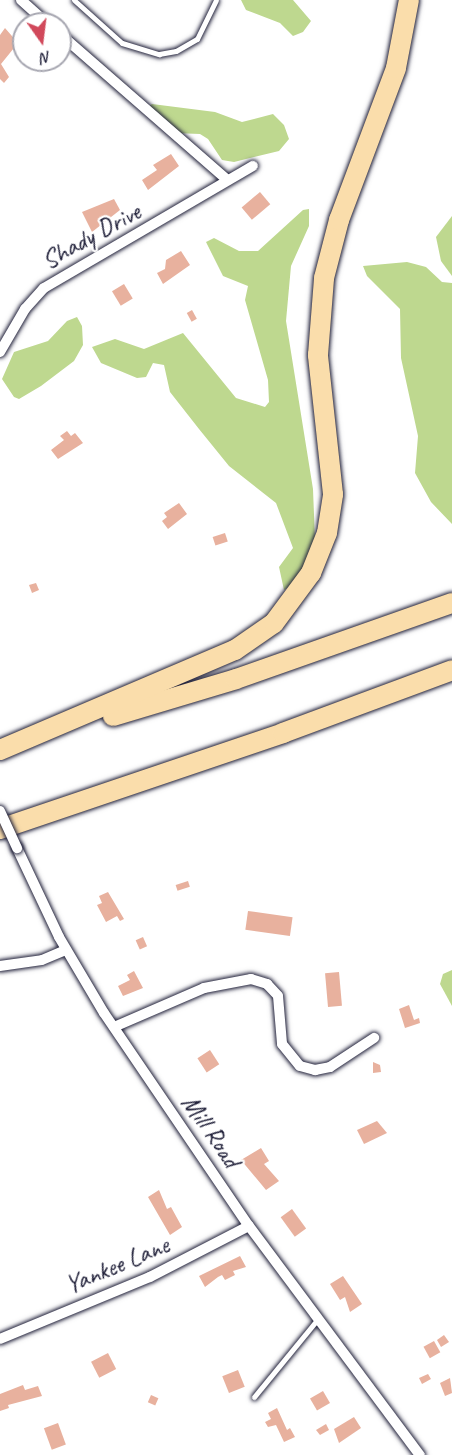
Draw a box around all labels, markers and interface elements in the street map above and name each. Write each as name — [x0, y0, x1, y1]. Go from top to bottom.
north arrow — [12, 12, 72, 72]
text: N — [39, 47, 53, 68]
street label: Shady Drive — [36, 196, 146, 276]
street label: Mill Road — [175, 1088, 247, 1174]
street label: Yankee Lane — [60, 1229, 174, 1301]

